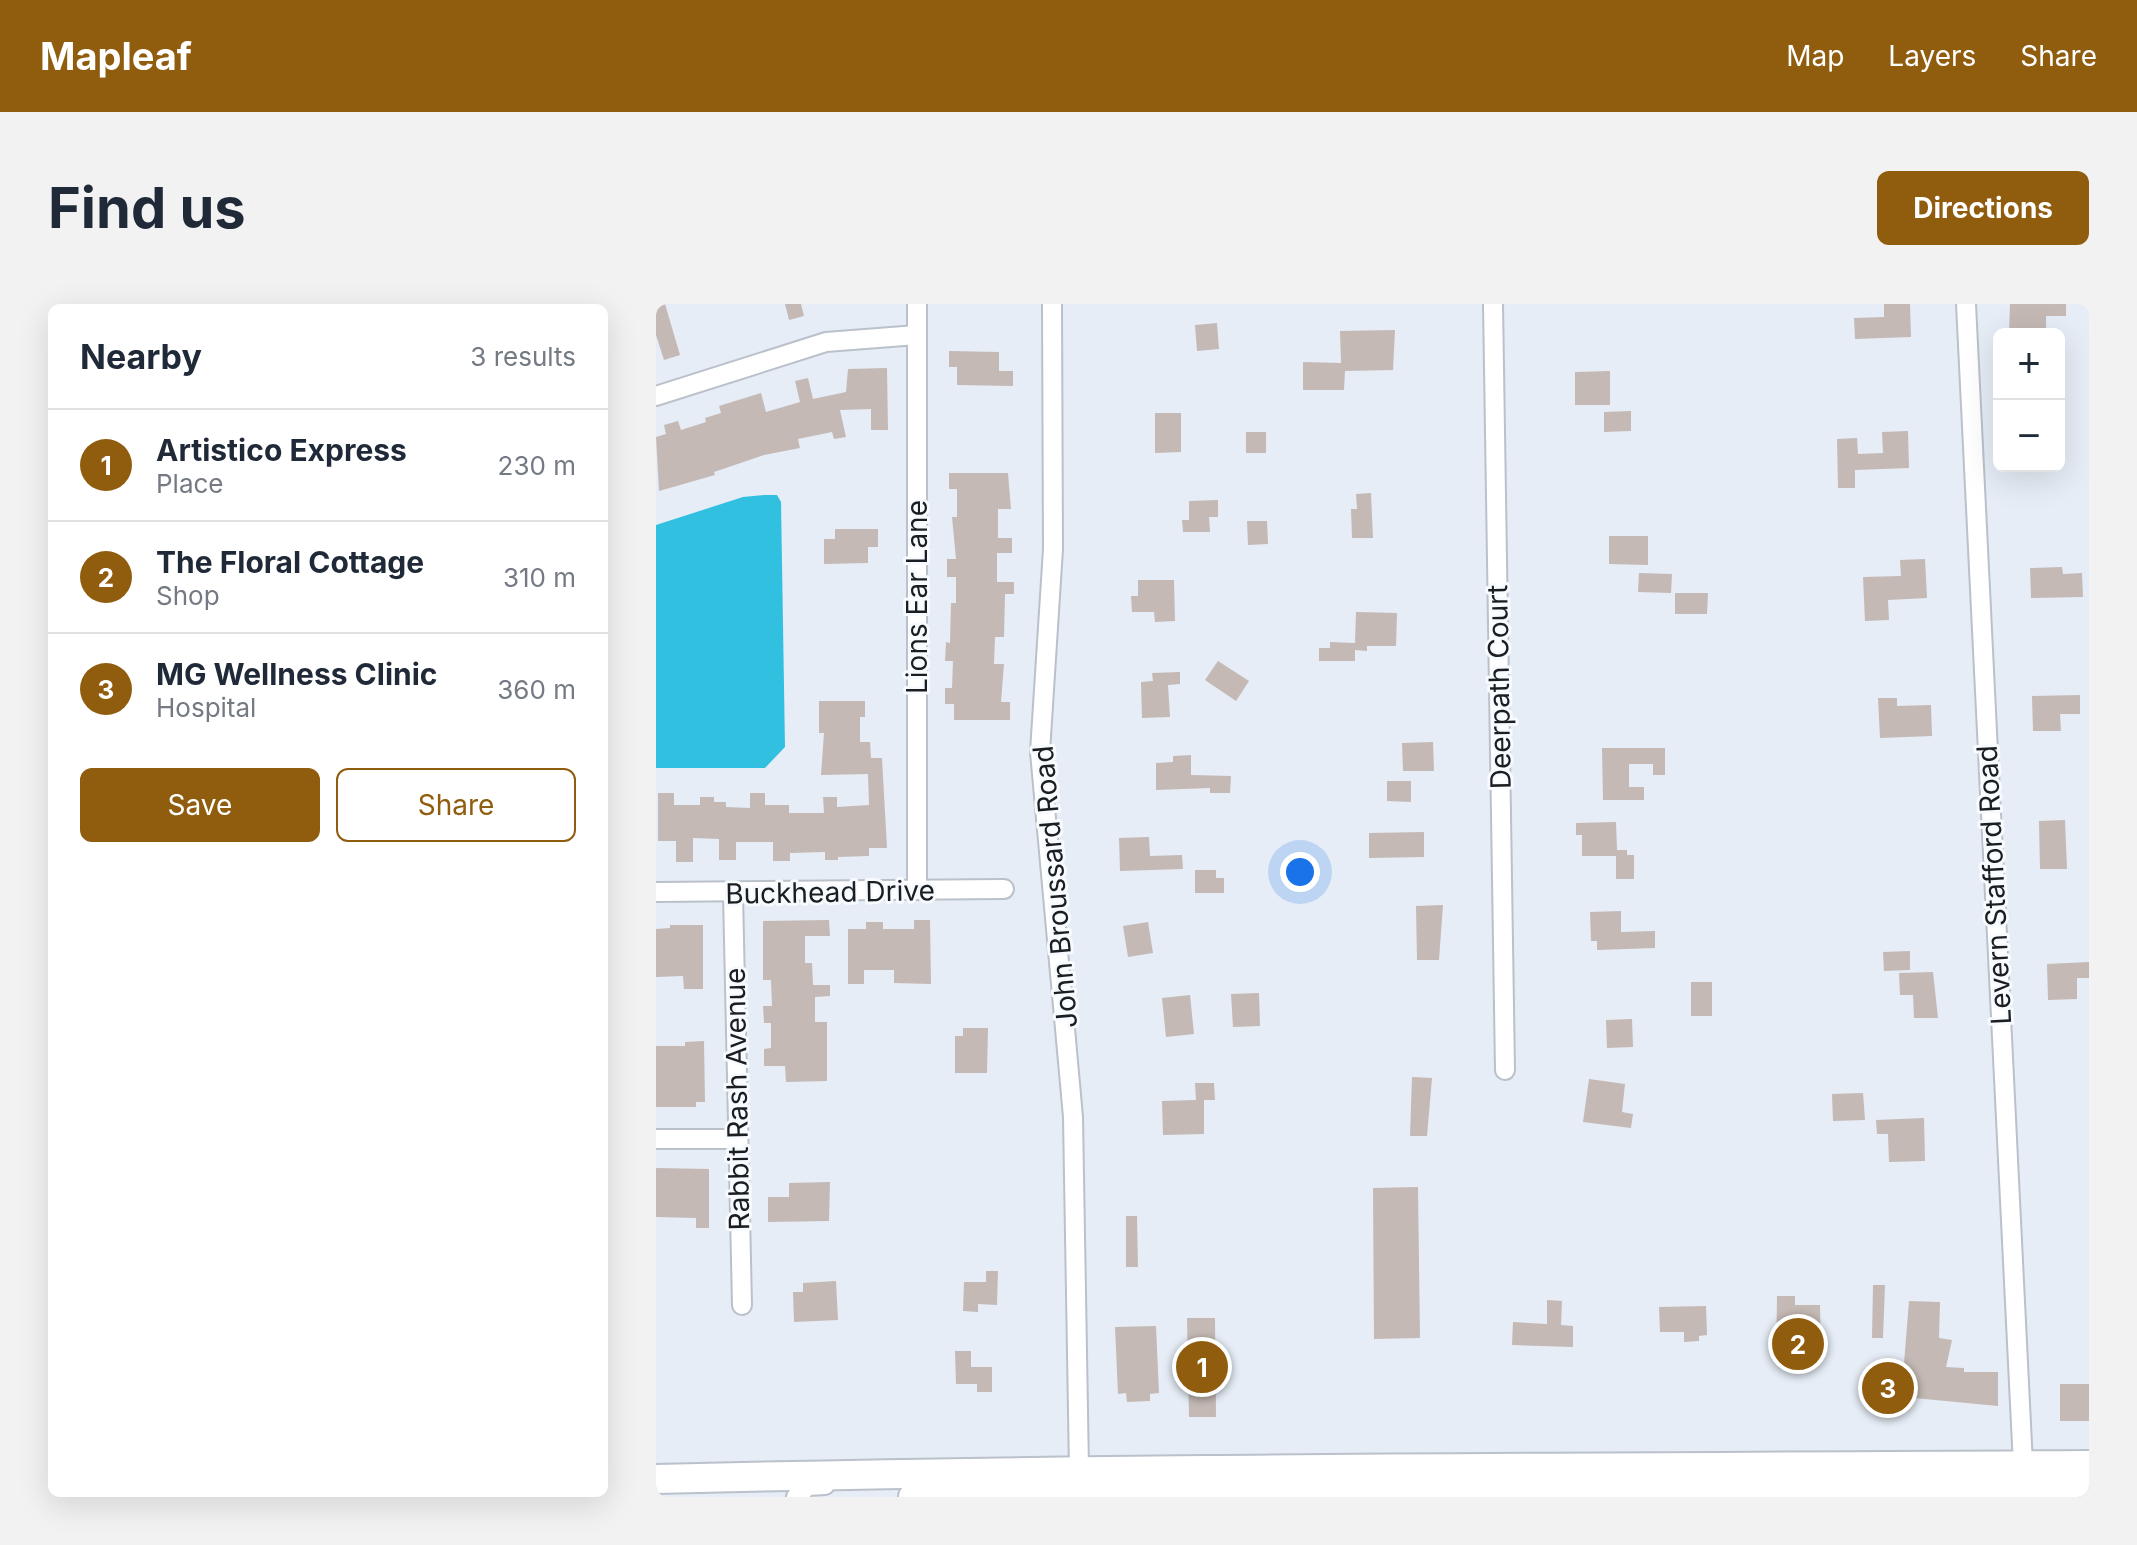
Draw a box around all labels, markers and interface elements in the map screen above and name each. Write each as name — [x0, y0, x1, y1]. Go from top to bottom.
text: Mapleaf — [40, 33, 192, 79]
text: Map — [1786, 39, 1844, 73]
text: Layers — [1888, 39, 1976, 73]
text: Share — [2020, 39, 2097, 73]
button: Directions — [1877, 171, 2089, 245]
text: Find us — [48, 174, 246, 242]
map controls — [1993, 328, 2065, 472]
button: + — [1993, 328, 2065, 400]
text: Nearby — [80, 336, 202, 377]
text: 3 results — [470, 341, 576, 372]
button: − — [1993, 400, 2065, 472]
text: Artistico Express — [156, 432, 407, 468]
text: 1 — [100, 450, 112, 481]
text: 230 m — [498, 450, 576, 481]
text: Place — [156, 468, 224, 499]
street label: Lions Ear Lane — [900, 500, 934, 694]
text: The Floral Cottage — [156, 544, 424, 580]
text: 2 — [98, 562, 114, 593]
text: 310 m — [503, 562, 576, 593]
text: Shop — [156, 580, 220, 611]
street label: Deerpath Court — [1480, 584, 1518, 790]
text: MG Wellness Clinic — [156, 656, 438, 692]
text: 3 — [98, 674, 114, 705]
text: 360 m — [497, 674, 576, 705]
text: Hospital — [156, 692, 256, 723]
street label: John Broussard Road — [1026, 744, 1084, 1030]
street label: Levern Stafford Road — [1970, 744, 2018, 1026]
button: Save — [80, 768, 320, 842]
button: Share — [336, 768, 576, 842]
your location — [1280, 852, 1320, 892]
street label: Buckhead Drive — [725, 873, 935, 911]
street label: Rabbit Rash Avenue — [718, 967, 756, 1231]
pin: 2 — [1772, 1314, 1824, 1374]
pin: 1 — [1176, 1337, 1228, 1397]
pin: 3 — [1862, 1358, 1914, 1418]

